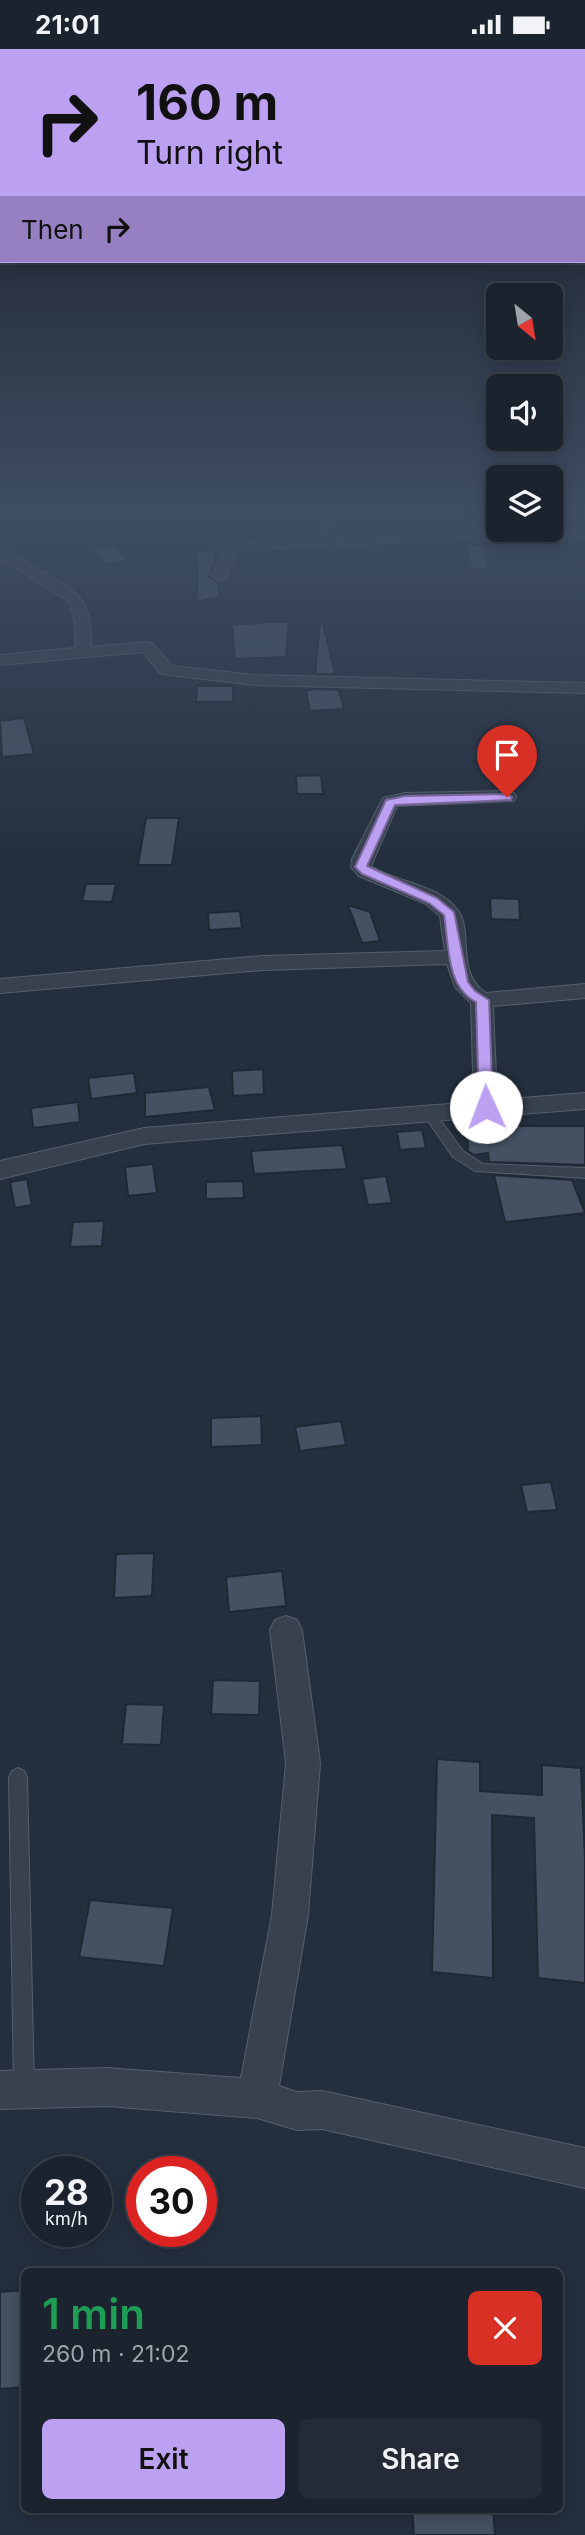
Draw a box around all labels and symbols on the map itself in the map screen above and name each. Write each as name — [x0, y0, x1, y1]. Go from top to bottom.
north arrow — [486, 283, 564, 361]
pin — [477, 725, 537, 797]
position arrow — [449, 1070, 523, 1144]
speed limit sign: 30 — [126, 2156, 217, 2247]

